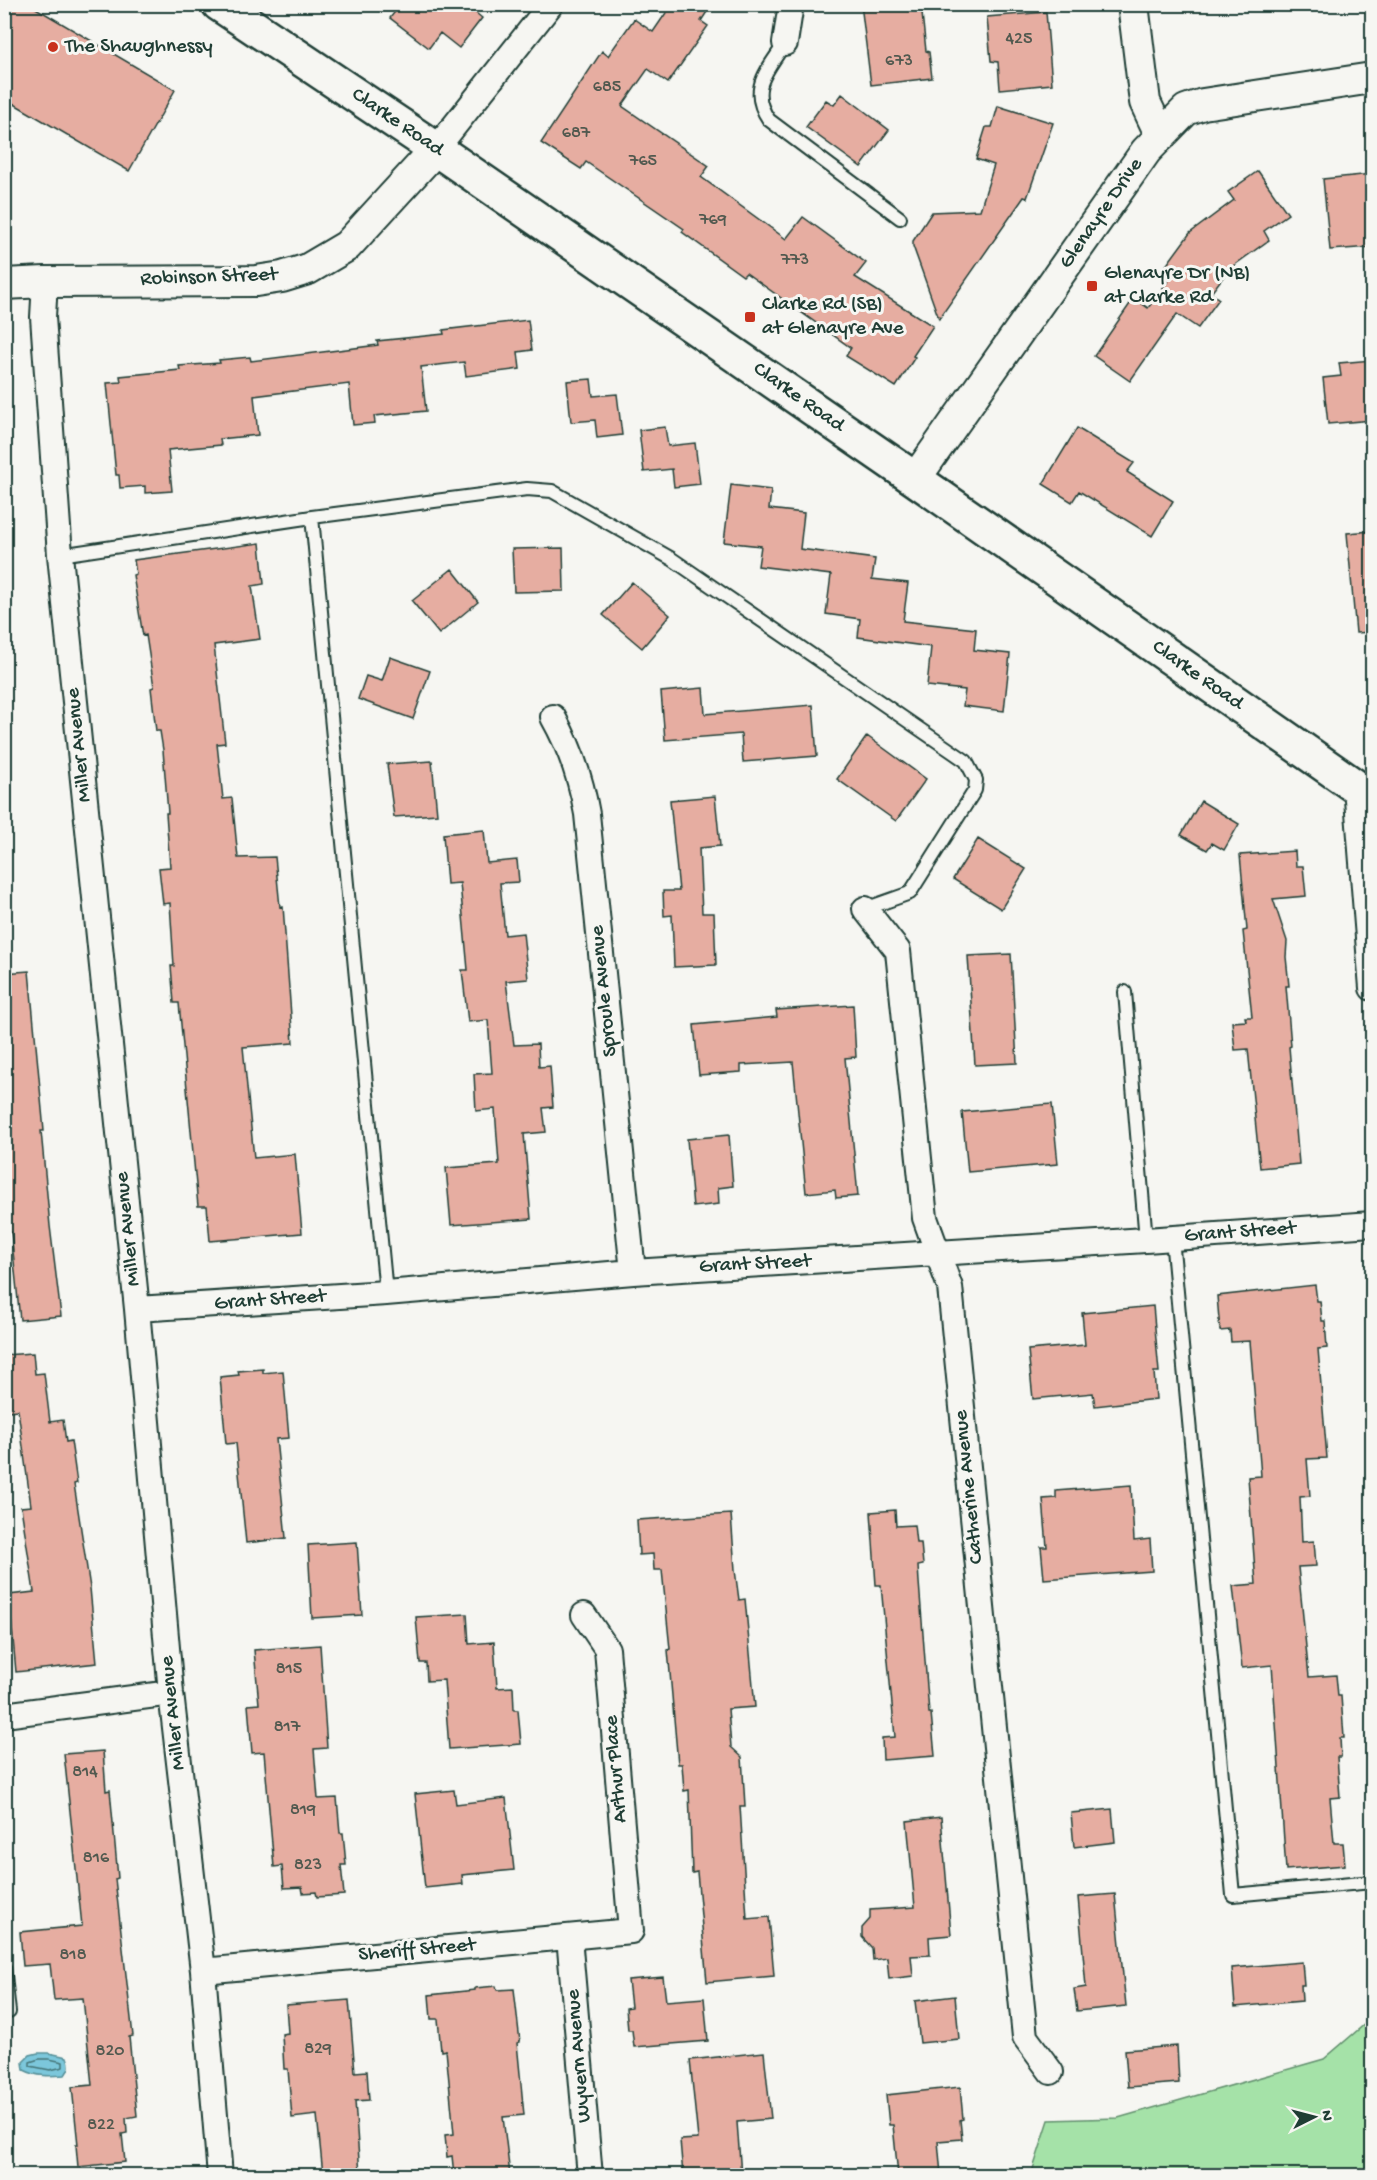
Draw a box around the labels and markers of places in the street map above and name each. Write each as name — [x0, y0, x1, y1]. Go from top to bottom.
place label: The Shaughnessy — [64, 35, 213, 60]
marker: The Shaughnessy — [46, 40, 60, 54]
place label: Glenayre Dr (NB) at Clarke Rd — [1104, 262, 1250, 311]
marker: Glenayre Dr (NB) at Clarke Rd — [1085, 279, 1099, 293]
place label: Clarke Rd (SB) at Glenayre Ave — [762, 293, 905, 342]
marker: Clarke Rd (SB) at Glenayre Ave — [743, 310, 757, 324]

